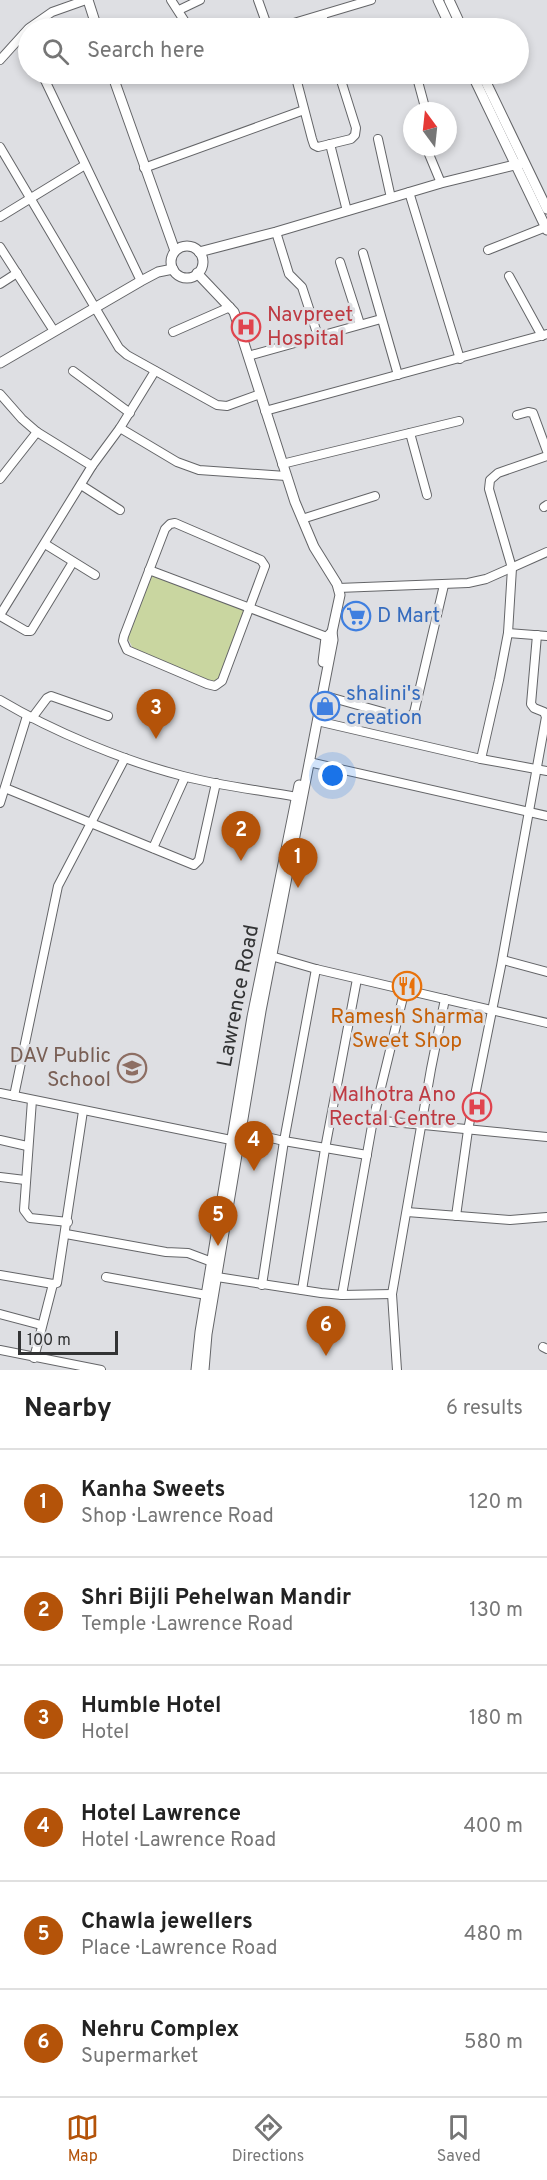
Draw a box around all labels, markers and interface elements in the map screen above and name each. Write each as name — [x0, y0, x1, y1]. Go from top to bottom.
search box — [18, 18, 529, 84]
icon: search — [39, 35, 72, 68]
text: Search here — [87, 38, 205, 65]
north arrow — [403, 102, 457, 156]
place label: Navpreet Hospital — [267, 302, 353, 353]
hospital icon: Navpreet Hospital — [230, 311, 262, 343]
supermarket icon: D Mart — [340, 600, 372, 632]
place label: D Mart — [377, 603, 440, 630]
place label: shalini's creation — [346, 681, 422, 732]
pin: 3 — [136, 690, 176, 739]
shop icon: shalini's creation — [309, 690, 341, 722]
your location — [318, 761, 347, 790]
pin: 2 — [222, 812, 260, 861]
pin: 1 — [278, 838, 318, 888]
street label: Lawrence Road — [212, 923, 266, 1069]
restaurant icon: Ramesh Sharma Sweet Shop — [391, 970, 423, 1002]
place label: Ramesh Sharma Sweet Shop — [330, 1004, 484, 1055]
place label: DAV Public School — [10, 1043, 111, 1094]
school or university icon: DAV Public School — [116, 1052, 148, 1084]
place label: Malhotra Ano Rectal Centre — [329, 1082, 456, 1133]
hospital icon: Malhotra Ano Rectal Centre — [461, 1091, 493, 1123]
pin: 4 — [234, 1122, 274, 1171]
pin: 5 — [198, 1196, 238, 1246]
pin: 6 — [306, 1306, 346, 1356]
scale bar — [18, 1328, 118, 1356]
text: 100 m — [27, 1331, 71, 1351]
text: Nearby — [24, 1393, 112, 1426]
text: 6 results — [446, 1396, 523, 1422]
text: Kanha Sweets — [81, 1477, 225, 1504]
text: 1 — [40, 1490, 48, 1516]
text: 120 m — [469, 1490, 523, 1516]
text: Shop · Lawrence Road — [81, 1504, 274, 1530]
text: Shri Bijli Pehelwan Mandir — [81, 1585, 351, 1612]
text: 2 — [37, 1598, 50, 1624]
text: 130 m — [469, 1598, 523, 1624]
text: Temple · Lawrence Road — [81, 1612, 293, 1638]
text: Humble Hotel — [81, 1693, 221, 1720]
text: 3 — [38, 1706, 50, 1732]
text: 180 m — [469, 1706, 523, 1732]
text: Hotel — [81, 1720, 129, 1746]
text: Hotel Lawrence — [81, 1801, 241, 1828]
text: 4 — [37, 1814, 50, 1840]
text: 400 m — [463, 1814, 523, 1840]
text: Hotel · Lawrence Road — [81, 1828, 276, 1854]
text: Chawla jewellers — [81, 1909, 253, 1936]
text: 5 — [37, 1922, 50, 1948]
text: 480 m — [464, 1922, 523, 1948]
text: Place · Lawrence Road — [81, 1936, 278, 1962]
text: Nehru Complex — [81, 2017, 239, 2044]
text: 6 — [37, 2030, 50, 2056]
text: 580 m — [464, 2030, 523, 2056]
text: Supermarket — [81, 2044, 198, 2070]
tab: Map — [66, 2111, 99, 2167]
tab: Directions — [232, 2111, 304, 2167]
tab: Saved — [437, 2111, 481, 2167]

